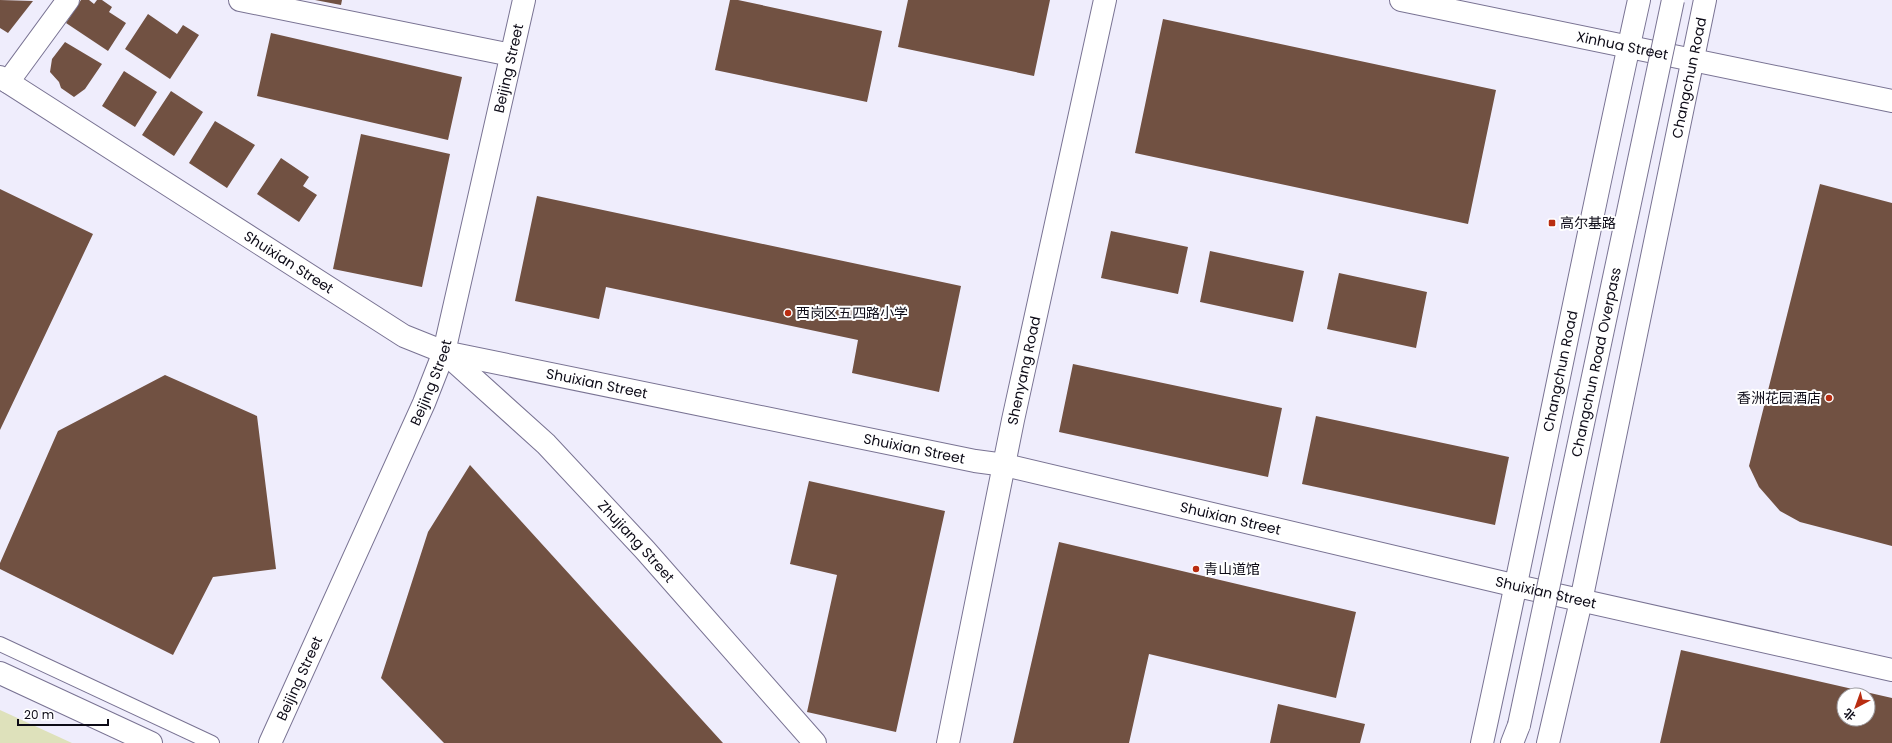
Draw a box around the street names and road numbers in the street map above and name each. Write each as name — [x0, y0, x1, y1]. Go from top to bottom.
street label: Changchun Road — [1667, 15, 1711, 140]
street label: Beijing Street — [489, 22, 528, 115]
street label: Xinhua Street — [1575, 26, 1670, 65]
street label: Shuixian Street — [240, 226, 338, 298]
street label: Changchun Road Overpass — [1566, 265, 1626, 459]
street label: Changchun Road — [1538, 309, 1582, 434]
street label: Shenyang Road — [1002, 314, 1045, 427]
street label: Beijing Street — [405, 338, 457, 429]
street label: Shuixian Street — [544, 363, 649, 404]
street label: Shuixian Street — [862, 428, 967, 469]
street label: Zhujiang Street — [593, 496, 679, 587]
street label: Shuixian Street — [1178, 497, 1283, 540]
street label: Shuixian Street — [1493, 571, 1598, 613]
street label: Beijing Street — [271, 633, 327, 724]

